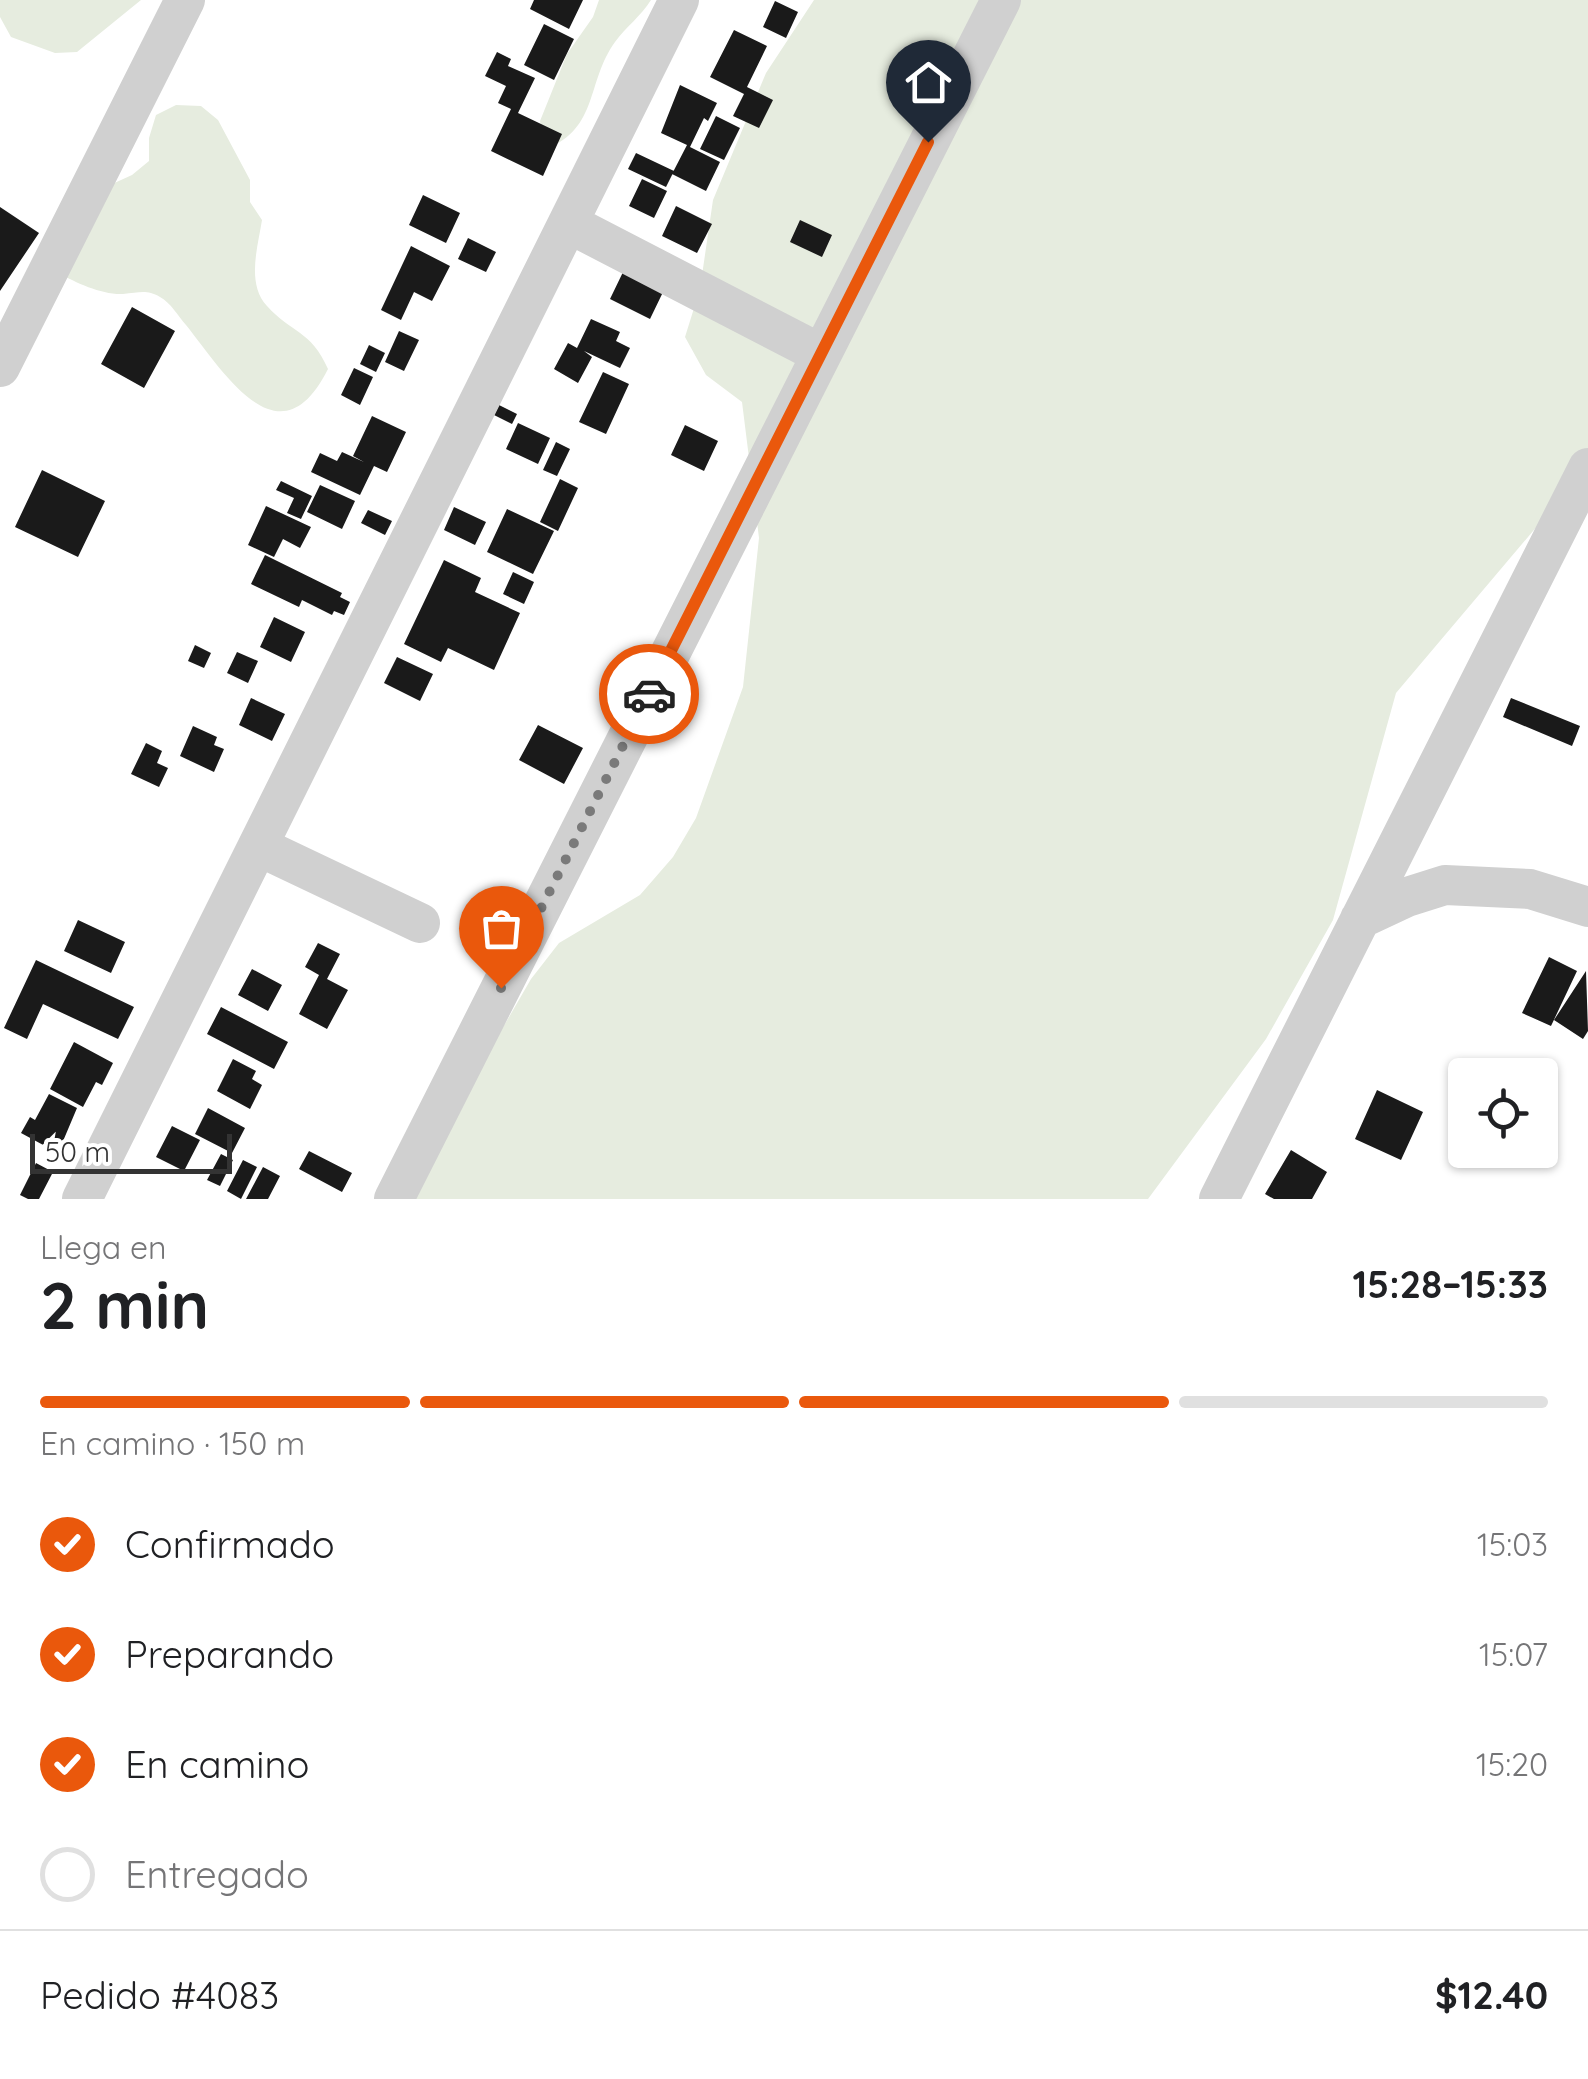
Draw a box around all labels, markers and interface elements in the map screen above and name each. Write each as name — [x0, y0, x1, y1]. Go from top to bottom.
pin — [886, 40, 971, 143]
icon: home — [901, 55, 956, 110]
courier — [599, 644, 699, 744]
icon: car — [622, 667, 677, 722]
pin — [459, 886, 544, 989]
icon: bag — [474, 901, 529, 956]
map controls — [1448, 1058, 1558, 1168]
button: locate — [1448, 1058, 1558, 1168]
scale bar — [30, 1129, 232, 1174]
text: 50 m — [45, 1134, 110, 1169]
text: Llega en — [40, 1227, 167, 1267]
text: 15:28–15:33 — [1353, 1260, 1548, 1308]
text: 2 min — [40, 1264, 209, 1345]
text: En camino · 150 m — [40, 1423, 305, 1463]
icon: check — [40, 1517, 95, 1572]
text: Confirmado — [125, 1520, 335, 1568]
text: 15:03 — [1477, 1524, 1548, 1564]
icon: check — [40, 1627, 95, 1682]
text: Preparando — [125, 1630, 334, 1678]
text: 15:07 — [1479, 1634, 1548, 1674]
icon: check — [40, 1737, 95, 1792]
text: En camino — [125, 1740, 309, 1788]
text: 15:20 — [1476, 1744, 1548, 1784]
text: Entregado — [125, 1850, 309, 1898]
text: Pedido #4083 — [40, 1971, 279, 2019]
text: $12.40 — [1435, 1971, 1548, 2019]

